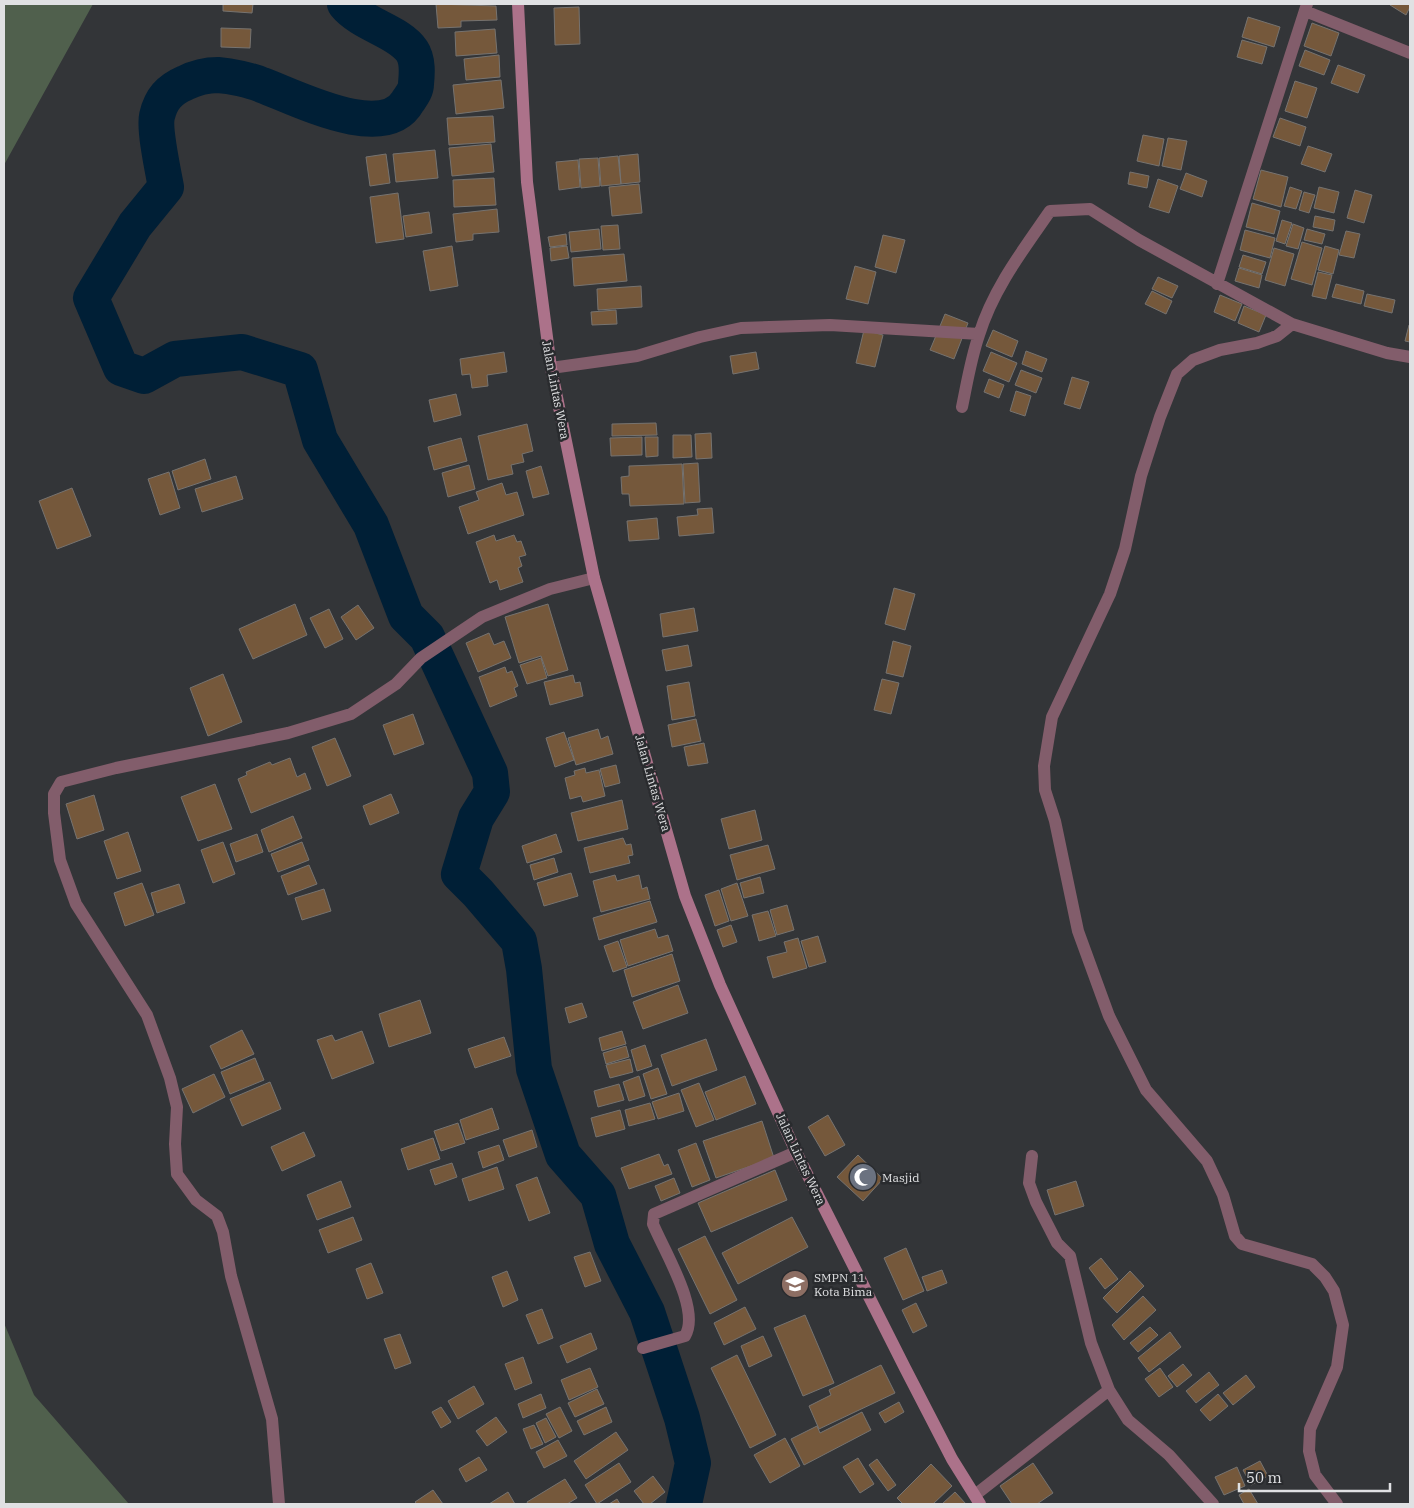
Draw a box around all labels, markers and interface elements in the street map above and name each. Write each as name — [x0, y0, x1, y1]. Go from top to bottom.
street label: Jalan Lintas Wera — [539, 340, 573, 441]
street label: Jalan Lintas Wera — [632, 733, 674, 834]
street label: Jalan Lintas Wera — [773, 1111, 829, 1208]
mosque icon: Masjid — [848, 1162, 878, 1192]
place label: Masjid — [882, 1170, 920, 1185]
school or university icon: SMPN 11 Kota Bima — [780, 1269, 810, 1299]
place label: SMPN 11 Kota Bima — [814, 1270, 873, 1299]
scale bar — [1239, 1460, 1390, 1492]
text: 50 m — [1246, 1468, 1282, 1487]

